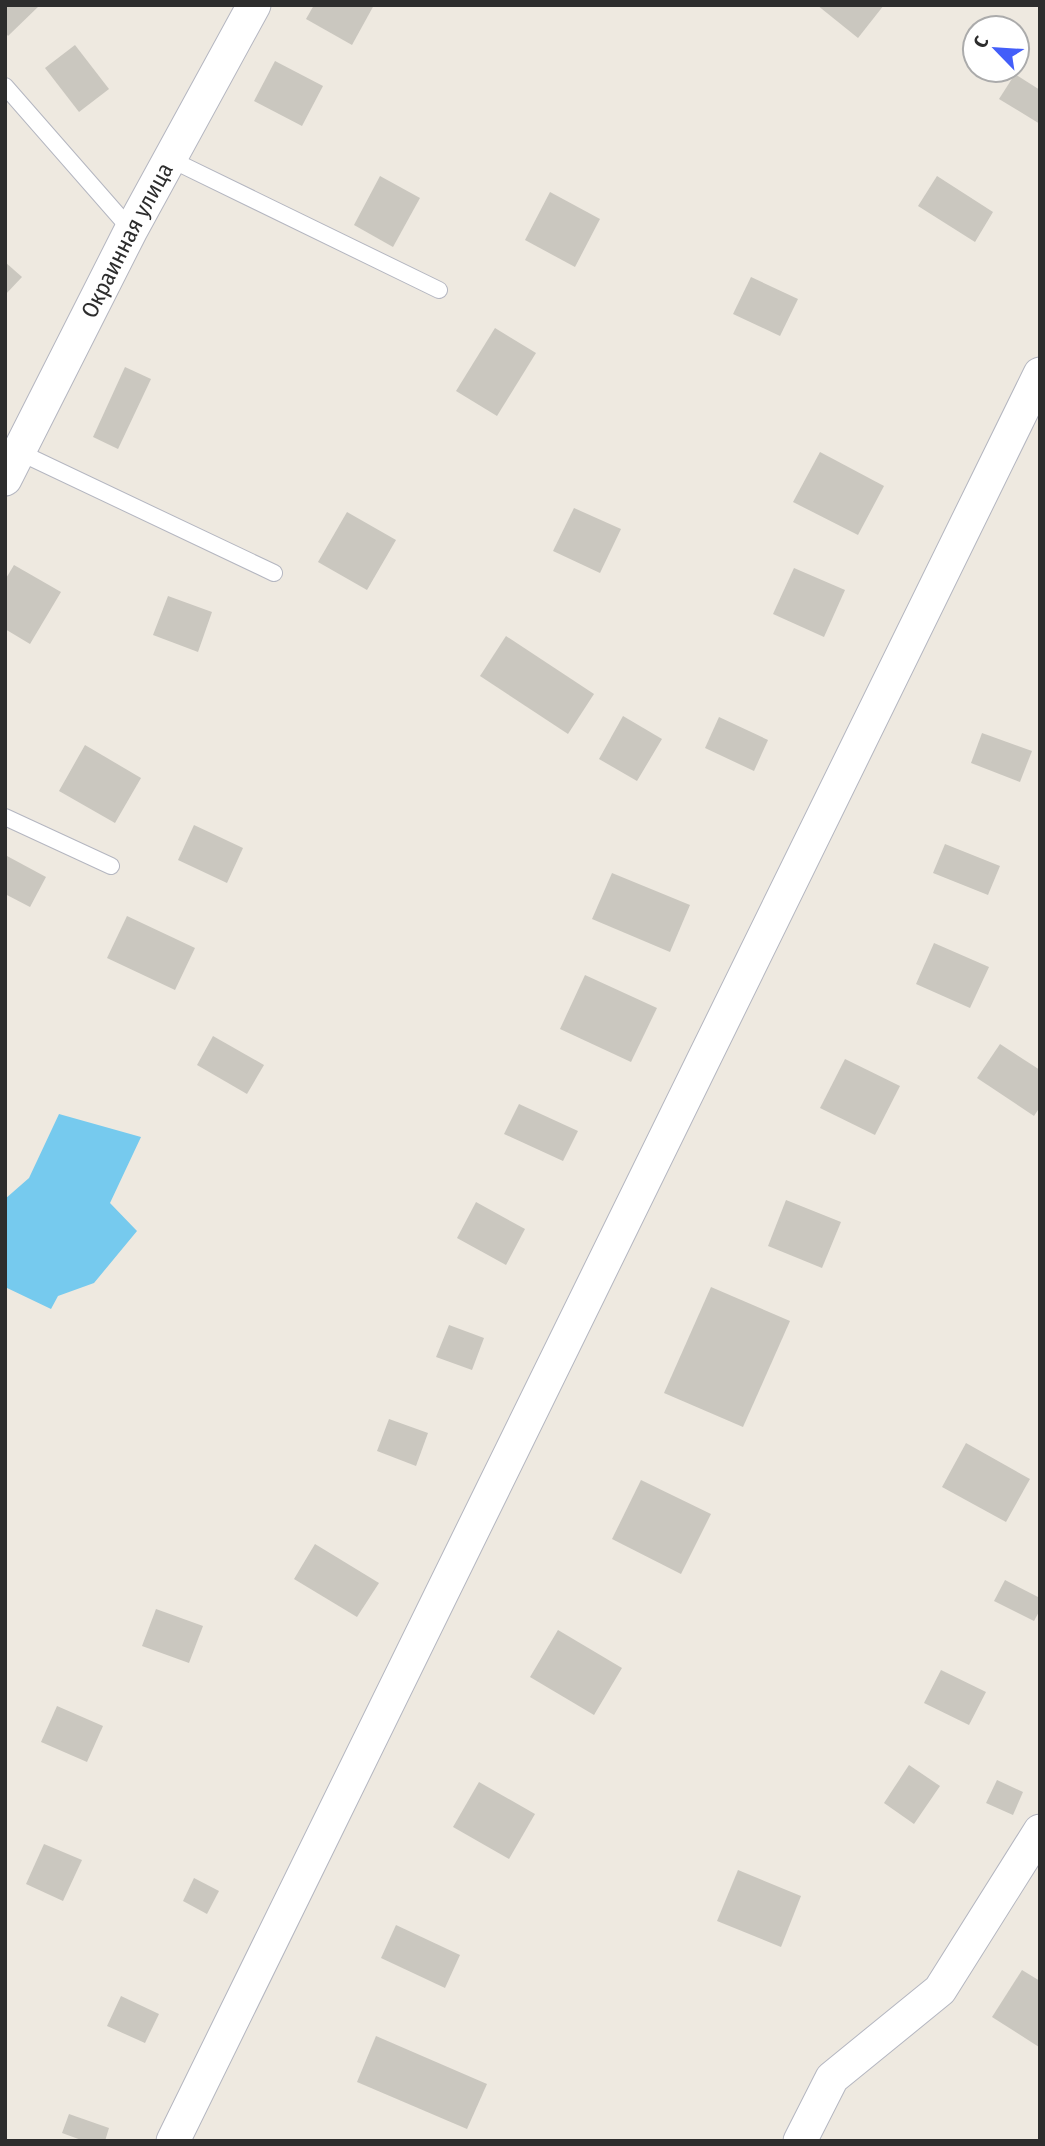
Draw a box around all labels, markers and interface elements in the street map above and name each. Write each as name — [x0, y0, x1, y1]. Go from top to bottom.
north arrow — [961, 14, 1031, 84]
text: С — [969, 33, 994, 51]
street label: Окраинная улица — [75, 158, 179, 323]

